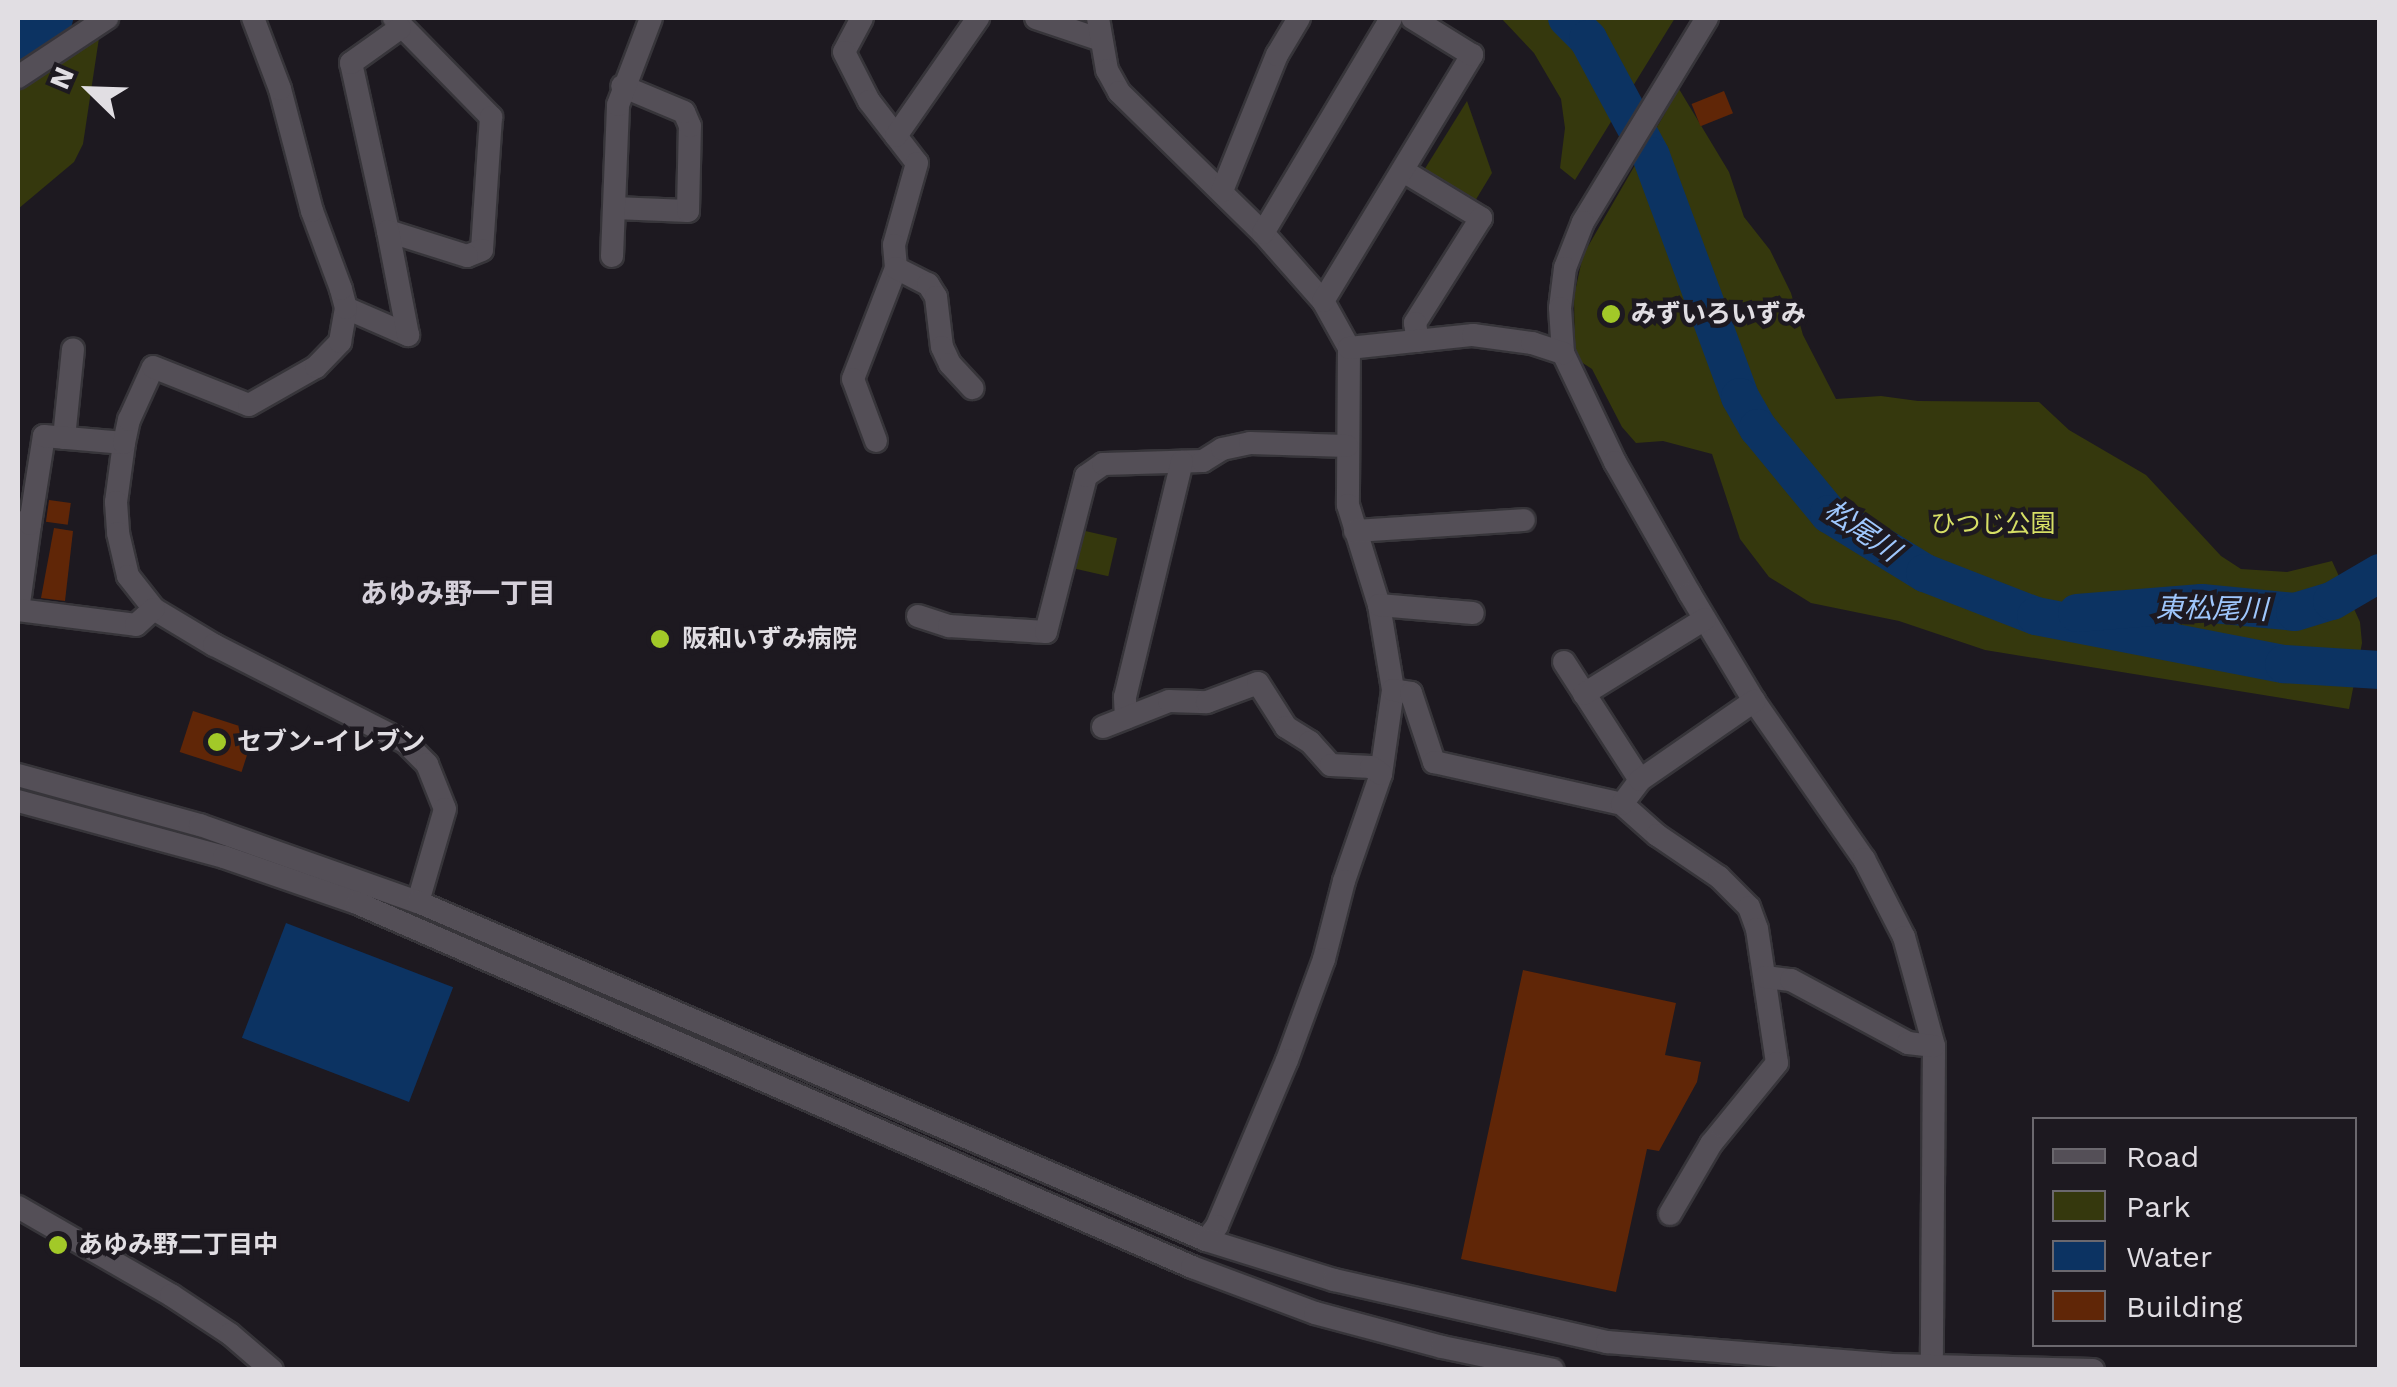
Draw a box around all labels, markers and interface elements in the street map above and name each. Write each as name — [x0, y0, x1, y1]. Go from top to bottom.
north arrow — [40, 40, 140, 140]
text: N — [43, 62, 81, 94]
place label: みずいろいずみ — [1631, 299, 1806, 329]
marker: みずいろいずみ — [1600, 303, 1622, 325]
water label: 松尾川 — [1818, 493, 1906, 569]
park label: ひつじ公園 — [1931, 509, 2055, 539]
district label: あゆみ野一丁目 — [360, 577, 556, 611]
water label: 東松尾川 — [2156, 591, 2268, 627]
place label: 阪和いずみ病院 — [682, 624, 857, 654]
marker: 阪和いずみ病院 — [647, 626, 673, 652]
place label: セブン-イレブン — [237, 727, 425, 757]
marker: セブン-イレブン — [206, 731, 228, 753]
legend — [2032, 1117, 2357, 1347]
text: Road — [2126, 1139, 2199, 1174]
text: Park — [2126, 1189, 2191, 1224]
place label: あゆみ野二丁目中 — [78, 1230, 278, 1260]
marker: あゆみ野二丁目中 — [47, 1234, 69, 1256]
text: Water — [2126, 1239, 2212, 1274]
text: Building — [2126, 1289, 2243, 1324]

